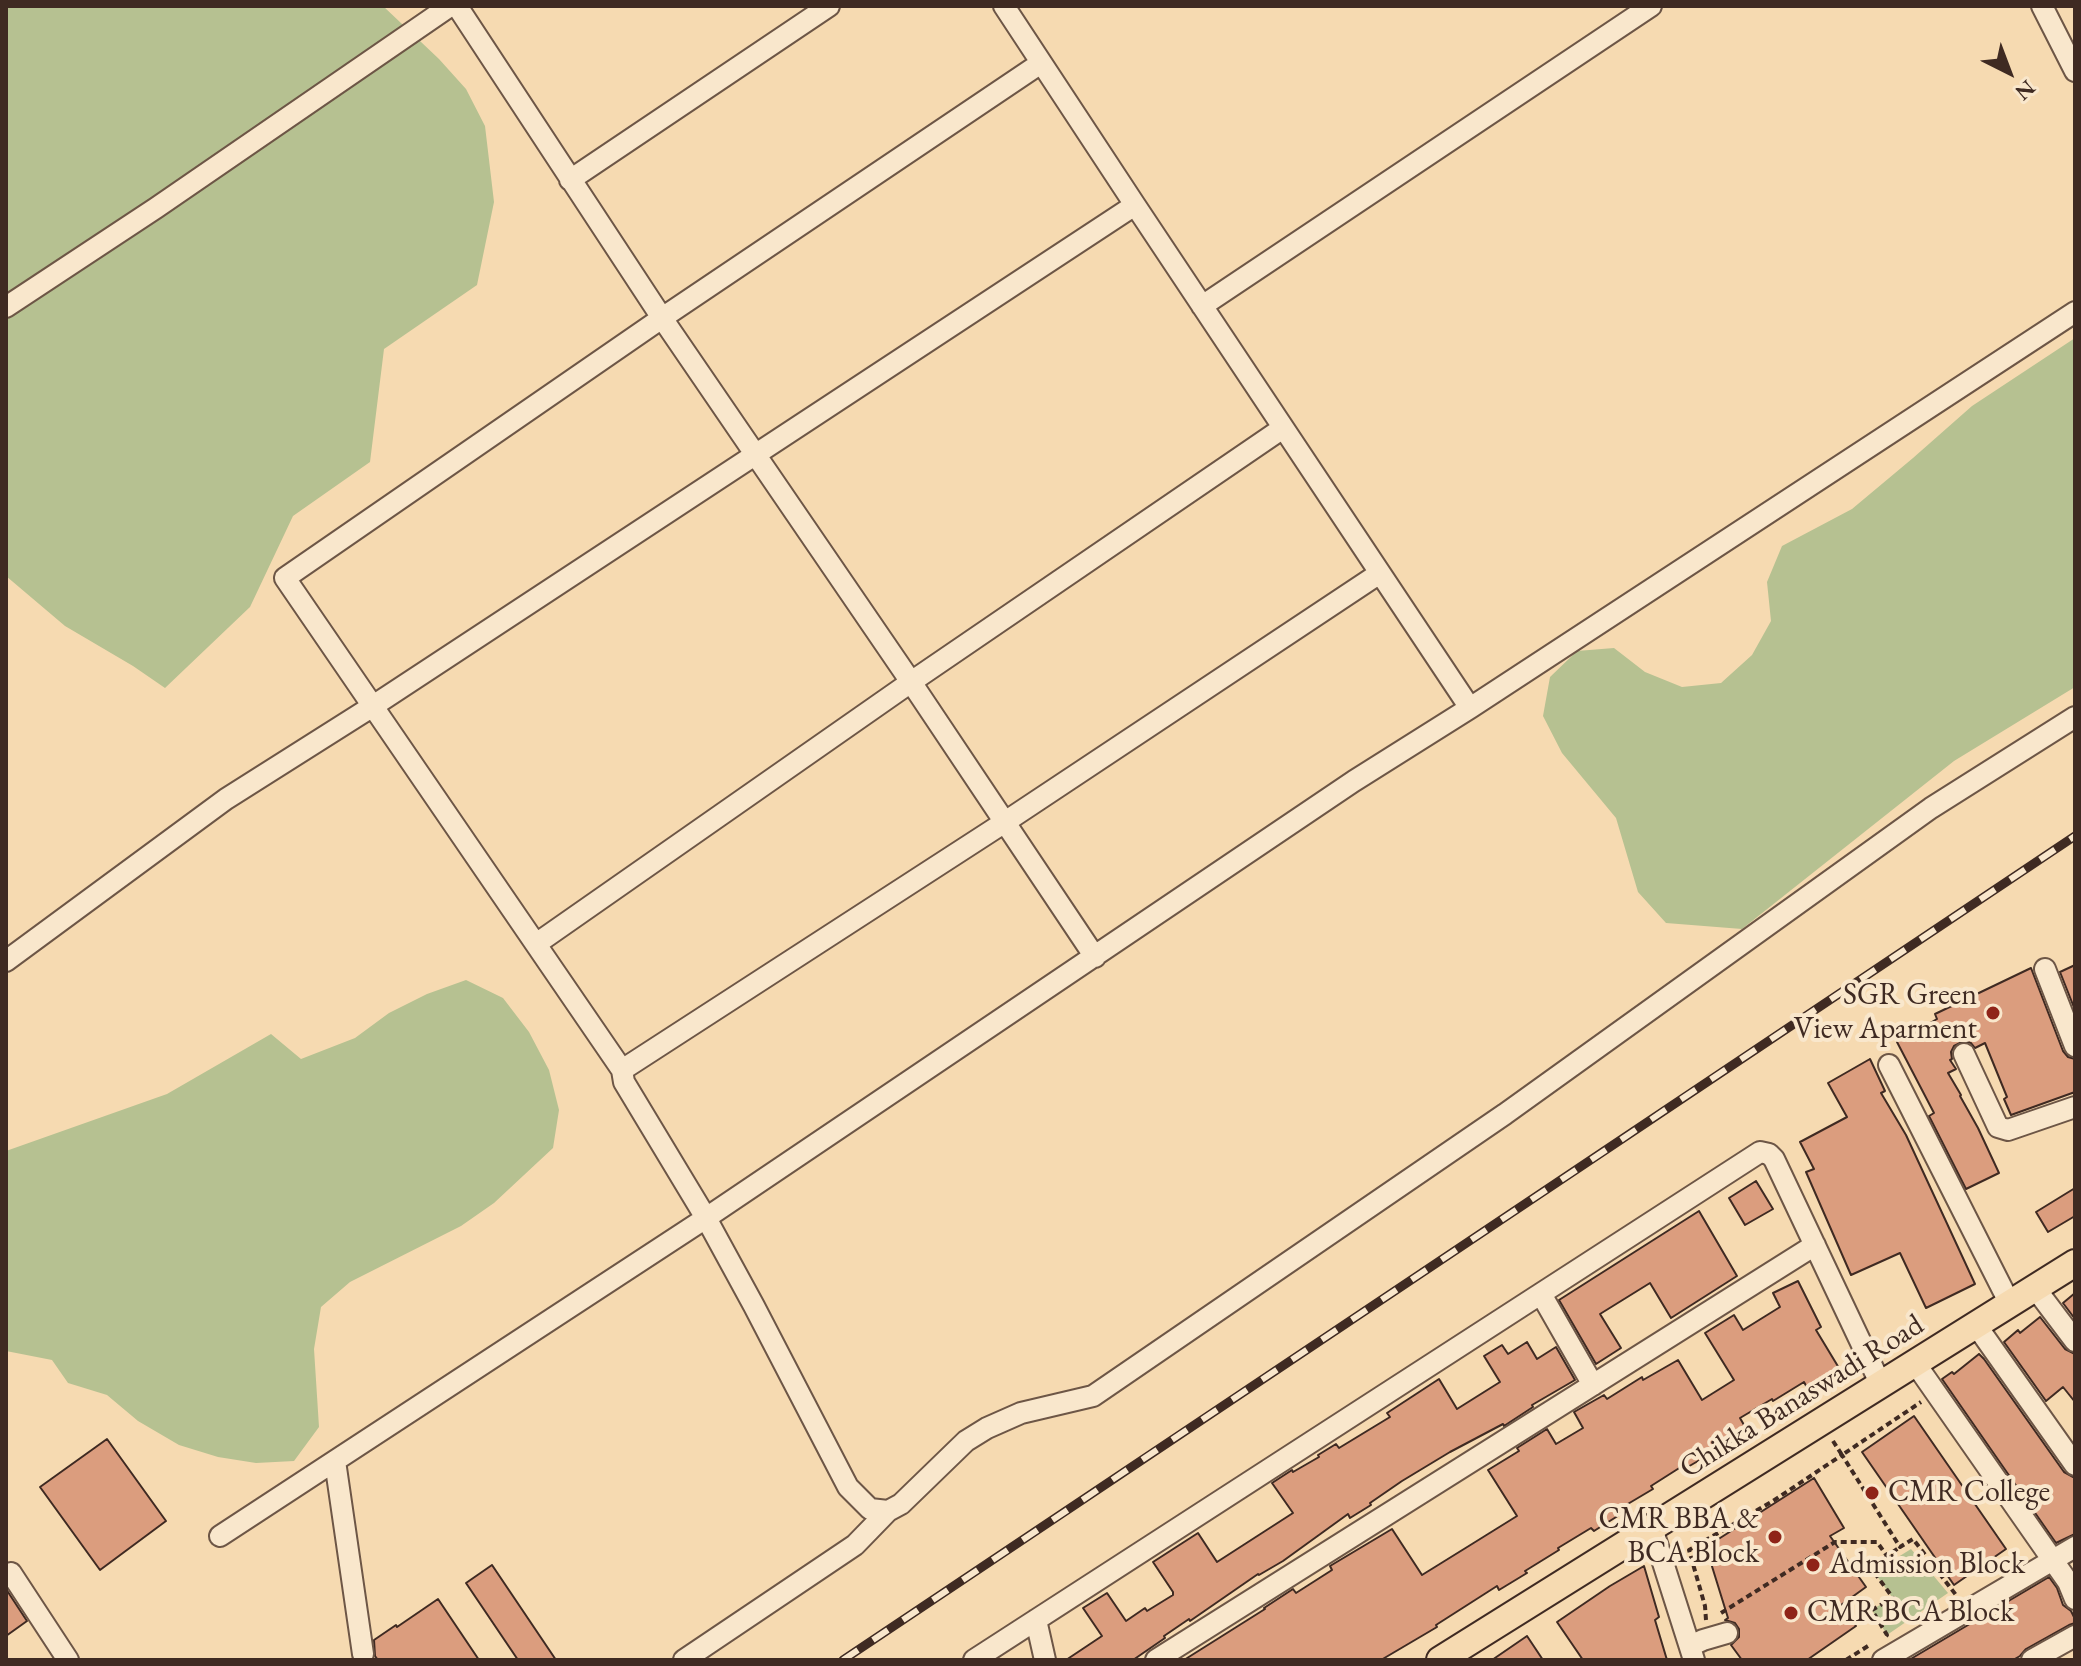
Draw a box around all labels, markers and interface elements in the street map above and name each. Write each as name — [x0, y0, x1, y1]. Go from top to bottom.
north arrow — [1969, 32, 2049, 112]
text: N — [2009, 73, 2042, 107]
place label: SGR Green View Aparment — [1794, 978, 1977, 1048]
marker: SGR Green View Aparment — [1984, 1004, 2002, 1022]
street label: Chikka Banaswadi Road — [1673, 1307, 1931, 1487]
place label: CMR College — [1888, 1475, 2050, 1511]
marker: CMR College — [1863, 1484, 1881, 1502]
place label: CMR BBA & BCA Block — [1599, 1502, 1759, 1572]
marker: CMR BBA & BCA Block — [1766, 1528, 1784, 1546]
place label: Admission Block — [1829, 1547, 2025, 1583]
marker: Admission Block — [1804, 1556, 1822, 1574]
place label: CMR BCA Block — [1807, 1595, 2014, 1631]
marker: CMR BCA Block — [1782, 1604, 1800, 1622]

